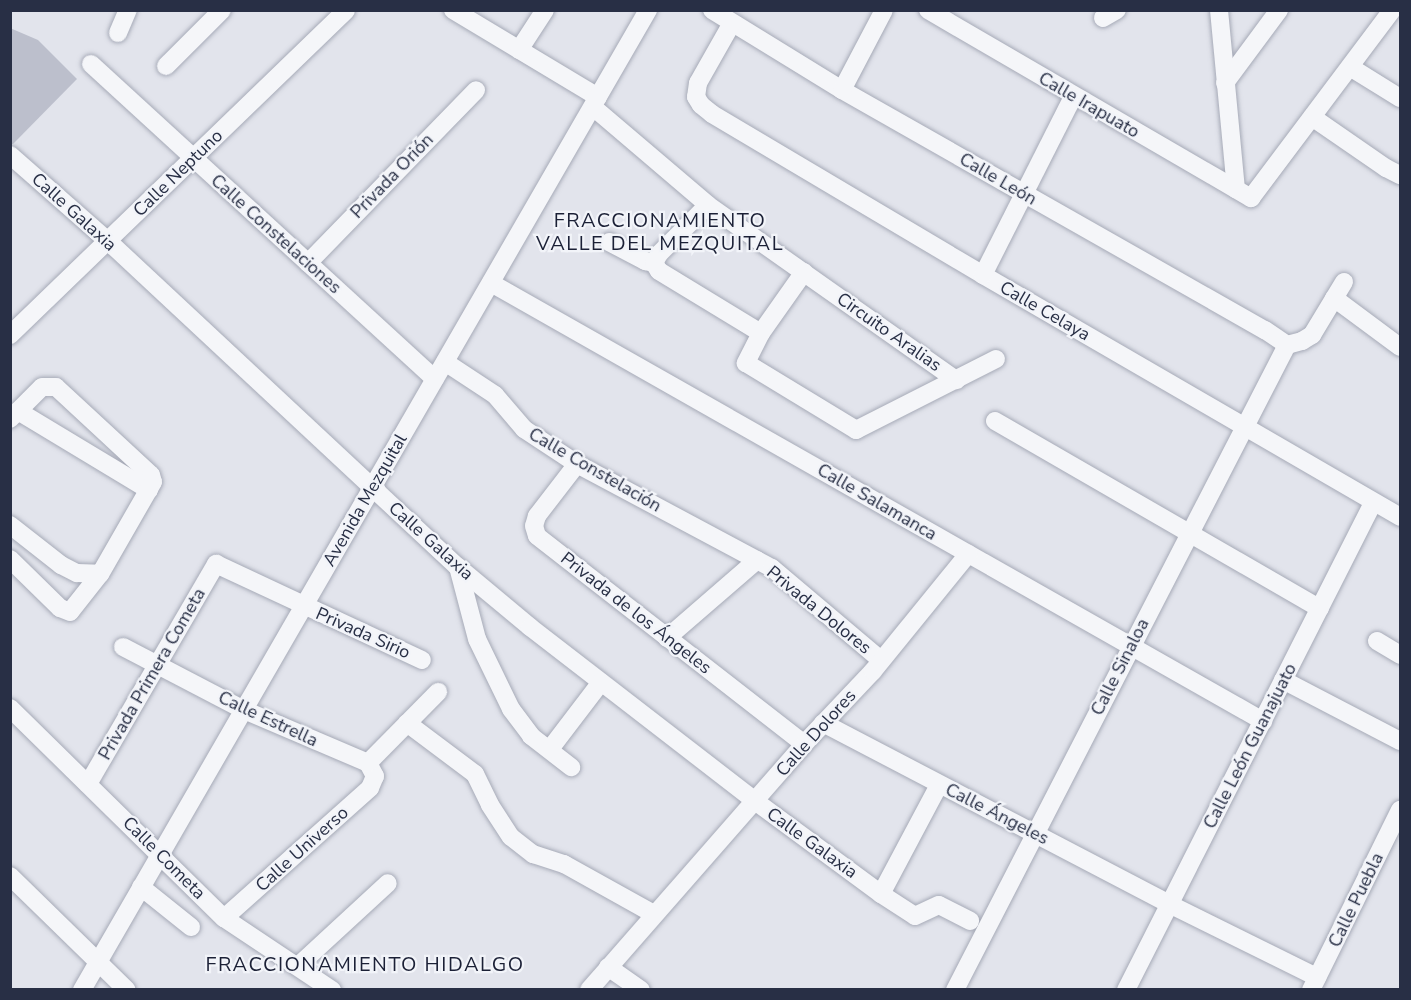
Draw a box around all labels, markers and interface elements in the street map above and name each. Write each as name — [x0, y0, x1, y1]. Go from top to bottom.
street label: Calle Irapuato — [1035, 67, 1143, 143]
street label: Calle Neptuno — [129, 125, 227, 221]
street label: Privada Orión — [346, 129, 438, 223]
street label: Calle León — [956, 148, 1040, 210]
street label: Calle Galaxia — [27, 168, 121, 256]
street label: Calle Constelaciones — [206, 170, 346, 298]
district label: FRACCIONAMIENTO VALLE DEL MEZQUITAL — [536, 208, 784, 255]
street label: Calle Celaya — [996, 277, 1094, 345]
street label: Circuito Aralias — [833, 288, 945, 376]
street label: Calle Constelación — [525, 423, 665, 517]
street label: Avenida Mezquital — [318, 430, 412, 570]
street label: Calle Salamanca — [813, 459, 941, 545]
street label: Calle Galaxia — [384, 497, 478, 585]
street label: Privada de los Ángeles — [556, 547, 716, 679]
street label: Privada Dolores — [762, 561, 876, 659]
street label: Privada Primera Cometa — [94, 584, 210, 764]
street label: Privada Sirio — [312, 603, 414, 663]
street label: Calle Sinaloa — [1086, 615, 1154, 719]
street label: Calle León Guanajuato — [1199, 660, 1301, 832]
street label: Calle Dolores — [771, 685, 861, 781]
street label: Calle Estrella — [215, 687, 321, 751]
street label: Calle Ángeles — [942, 779, 1052, 849]
street label: Calle Universo — [251, 802, 353, 896]
street label: Calle Galaxia — [762, 803, 862, 883]
street label: Calle Cometa — [118, 812, 210, 904]
street label: Calle Puebla — [1324, 849, 1388, 951]
district label: FRACCIONAMIENTO HIDALGO — [205, 952, 525, 976]

